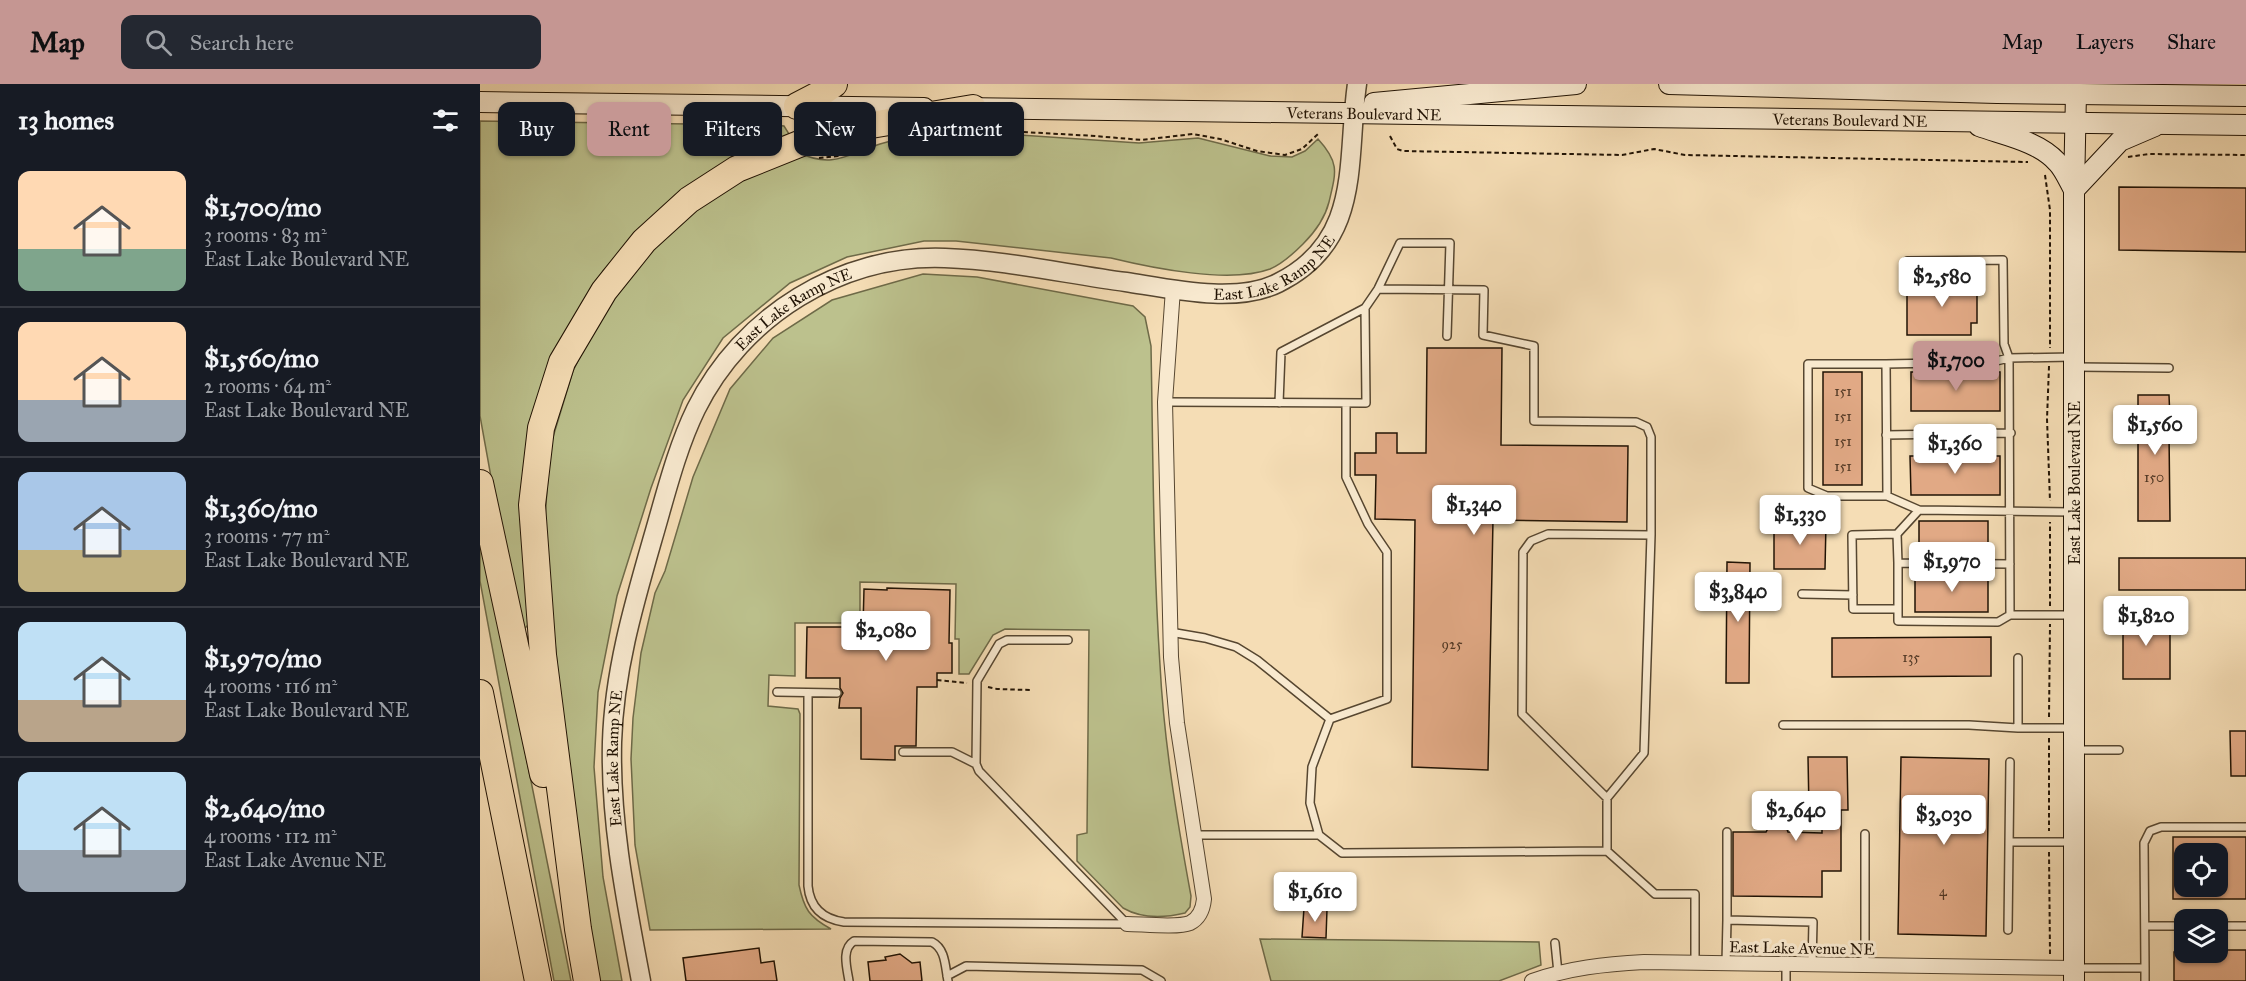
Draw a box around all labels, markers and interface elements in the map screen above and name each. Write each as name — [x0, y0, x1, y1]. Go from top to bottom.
search box — [121, 15, 541, 69]
text: Map — [30, 25, 85, 60]
icon: search — [142, 26, 175, 59]
text: Search here — [190, 29, 294, 56]
text: Map — [2002, 29, 2043, 55]
text: Layers — [2076, 29, 2134, 55]
text: Share — [2167, 29, 2216, 55]
chip: Buy — [498, 102, 575, 156]
chip: Rent — [587, 102, 671, 156]
chip: Filters — [683, 102, 782, 156]
chip: New — [794, 102, 876, 156]
chip: Apartment — [888, 102, 1024, 156]
street label: Veterans Boulevard NE — [1285, 103, 1441, 124]
text: 13 homes — [18, 104, 114, 136]
icon: filters — [429, 104, 462, 137]
street label: Veterans Boulevard NE — [1771, 109, 1927, 130]
text: $1,700/mo — [204, 191, 321, 223]
icon: home — [66, 195, 138, 267]
text: 3 rooms · 83 m² — [204, 223, 327, 247]
street label: East Lake Ramp NE — [1213, 231, 1338, 303]
text: East Lake Boulevard NE — [204, 247, 409, 271]
pin: $2,580 — [1893, 257, 1991, 308]
street label: East Lake Ramp NE — [731, 263, 854, 354]
text: $2,580 — [1913, 264, 1971, 288]
pin: $1,700 — [1907, 341, 2005, 392]
text: $1,560/mo — [204, 342, 319, 374]
icon: home — [66, 346, 138, 418]
text: $1,700 — [1927, 348, 1985, 372]
text: 2 rooms · 64 m² — [204, 374, 331, 398]
house number: 151 — [1834, 383, 1852, 400]
text: East Lake Boulevard NE — [204, 398, 409, 422]
street label: East Lake Boulevard NE — [2065, 401, 2084, 565]
pin: $1,560 — [2106, 405, 2204, 456]
house number: 151 — [1834, 408, 1852, 425]
text: $1,560 — [2127, 412, 2183, 436]
pin: $1,360 — [1906, 424, 2004, 475]
text: $1,360 — [1928, 431, 1982, 455]
house number: 151 — [1834, 433, 1852, 450]
house number: 151 — [1834, 458, 1852, 475]
house number: 150 — [2144, 469, 2164, 486]
pin: $1,340 — [1425, 485, 1523, 536]
text: $1,360/mo — [204, 492, 318, 524]
text: $1,340 — [1446, 492, 1502, 516]
pin: $1,330 — [1751, 495, 1849, 546]
icon: home — [66, 496, 138, 568]
text: $1,330 — [1774, 502, 1826, 526]
text: 3 rooms · 77 m² — [204, 524, 329, 548]
pin: $1,970 — [1903, 542, 2001, 593]
text: East Lake Boulevard NE — [204, 548, 409, 572]
text: $1,970 — [1923, 549, 1981, 573]
pin: $3,840 — [1689, 572, 1787, 623]
text: $3,840 — [1709, 579, 1767, 603]
pin: $1,820 — [2097, 596, 2195, 647]
text: $1,820 — [2117, 603, 2175, 627]
pin: $2,080 — [837, 611, 935, 662]
text: $2,080 — [855, 618, 917, 642]
house number: 925 — [1442, 636, 1463, 653]
text: $1,970/mo — [204, 642, 321, 674]
icon: home — [66, 646, 138, 718]
house number: 135 — [1902, 649, 1920, 666]
text: 4 rooms · 116 m² — [204, 674, 337, 698]
street label: East Lake Ramp NE — [602, 689, 626, 828]
text: East Lake Boulevard NE — [204, 698, 409, 722]
pin: $2,640 — [1747, 791, 1845, 842]
text: $2,640/mo — [204, 792, 325, 824]
pin: $3,030 — [1895, 795, 1993, 846]
icon: home — [66, 796, 138, 868]
text: $2,640 — [1766, 798, 1826, 822]
text: $3,030 — [1916, 802, 1972, 826]
text: 4 rooms · 112 m² — [204, 824, 337, 848]
map controls — [2174, 843, 2228, 963]
button: locate — [2174, 843, 2228, 897]
text: East Lake Avenue NE — [204, 848, 386, 872]
pin: $1,610 — [1266, 872, 1364, 923]
text: $1,610 — [1288, 879, 1342, 903]
house number: 4 — [1939, 883, 1948, 900]
button: layers — [2174, 909, 2228, 963]
street label: East Lake Avenue NE — [1729, 937, 1875, 959]

